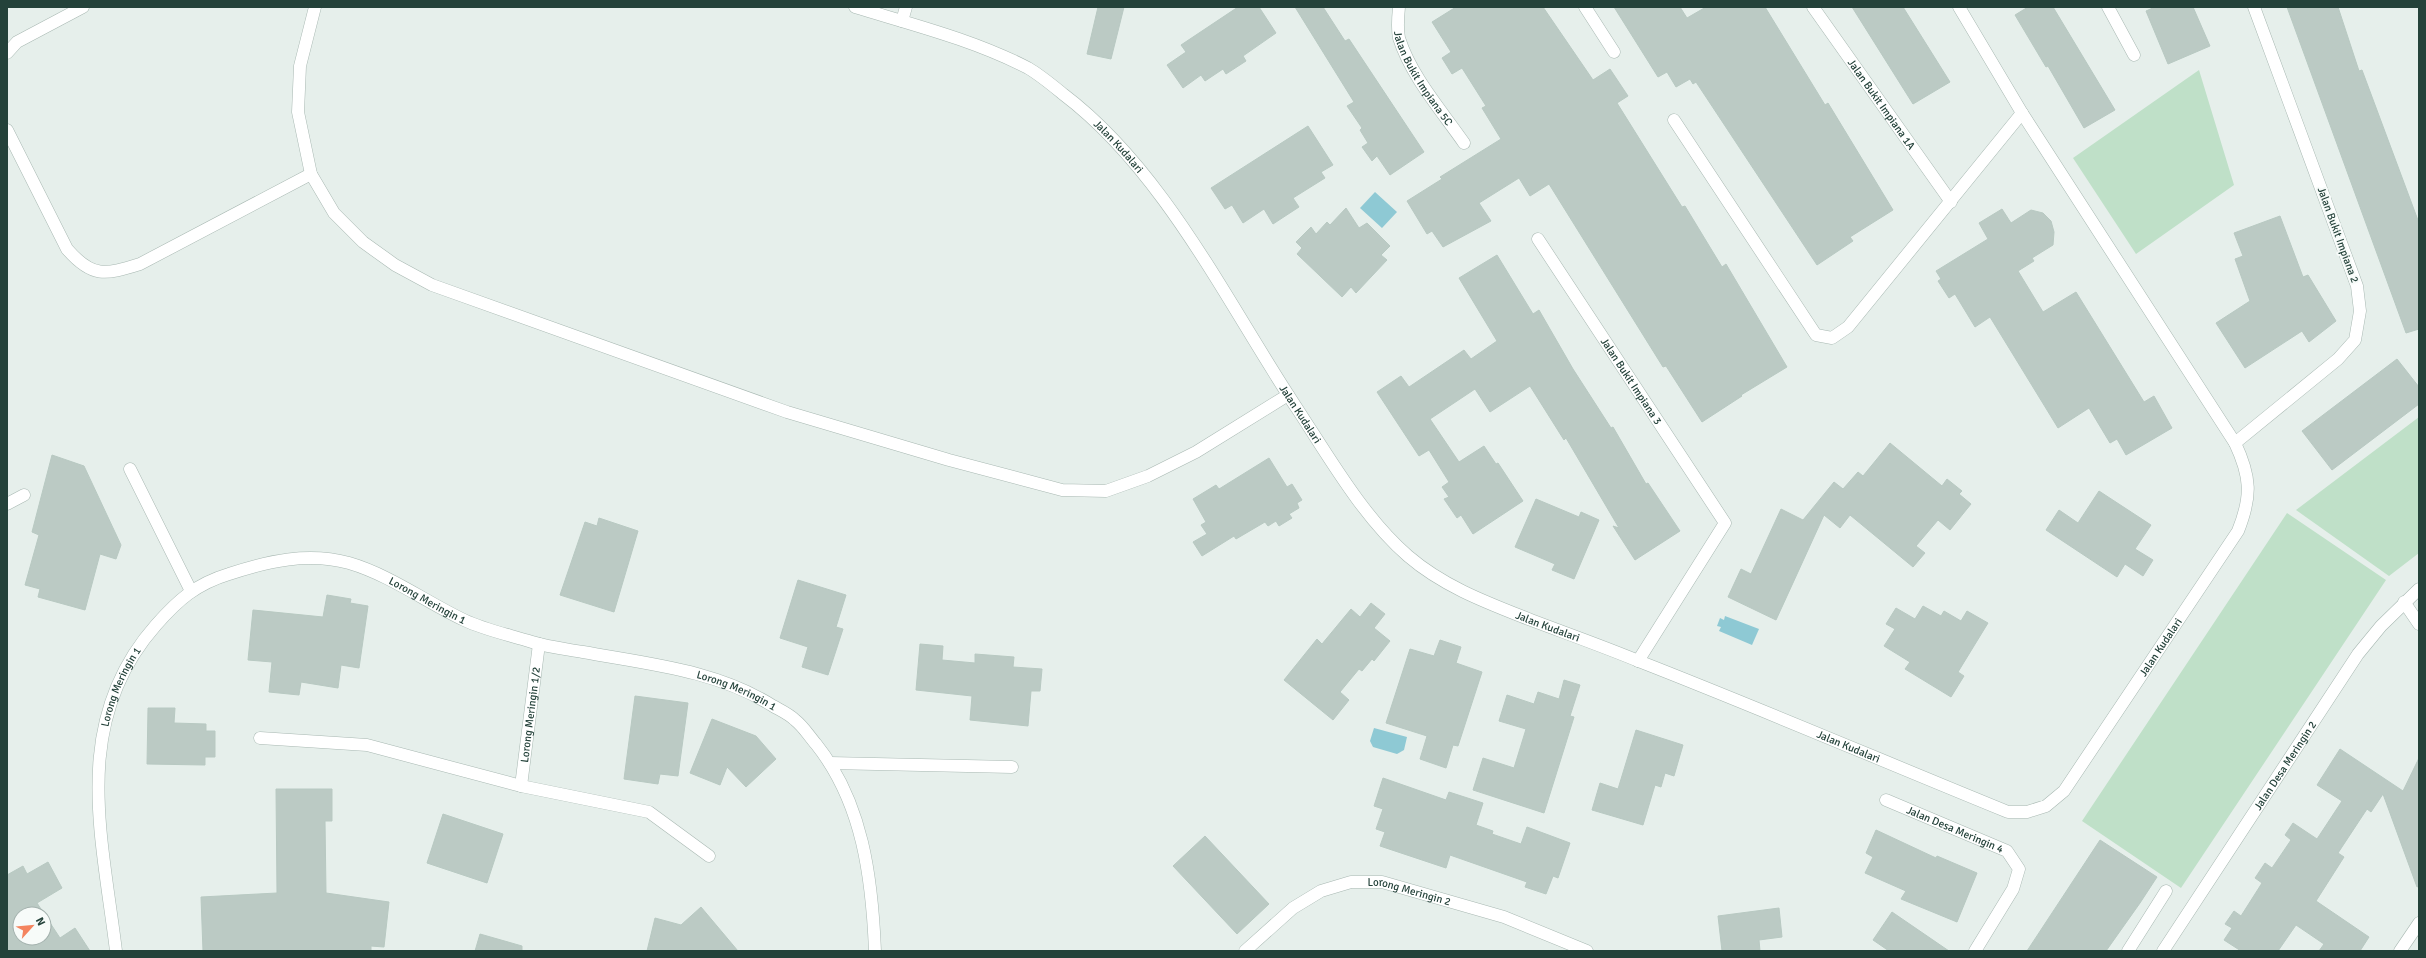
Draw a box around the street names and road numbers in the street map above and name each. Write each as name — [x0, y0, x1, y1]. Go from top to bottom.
street label: Jalan Bukit Impiana 5C — [1392, 30, 1456, 128]
street label: Jalan Bukit Impiana 1A — [1845, 56, 1918, 152]
street label: Jalan Kudalari — [1091, 117, 1146, 175]
street label: Jalan Bukit Impiana 2 — [2315, 185, 2361, 285]
street label: Jalan Bukit Impiana 3 — [1598, 335, 1665, 427]
street label: Jalan Kudalari — [1277, 382, 1324, 446]
street label: Lorong Meringin 1 — [387, 574, 468, 627]
street label: Jalan Kudalari — [1514, 608, 1582, 644]
street label: Jalan Kudalari — [2136, 615, 2185, 679]
street label: Lorong Meringin 1 — [98, 644, 143, 728]
street label: Lorong Meringin 1/2 — [518, 666, 543, 763]
street label: Lorong Meringin 1 — [695, 668, 779, 713]
street label: Jalan Desa Meringin 2 — [2251, 718, 2319, 812]
street label: Jalan Kudalari — [1815, 727, 1882, 765]
street label: Jalan Desa Meringin 4 — [1905, 803, 2006, 855]
street label: Lorong Meringin 2 — [1368, 876, 1452, 908]

